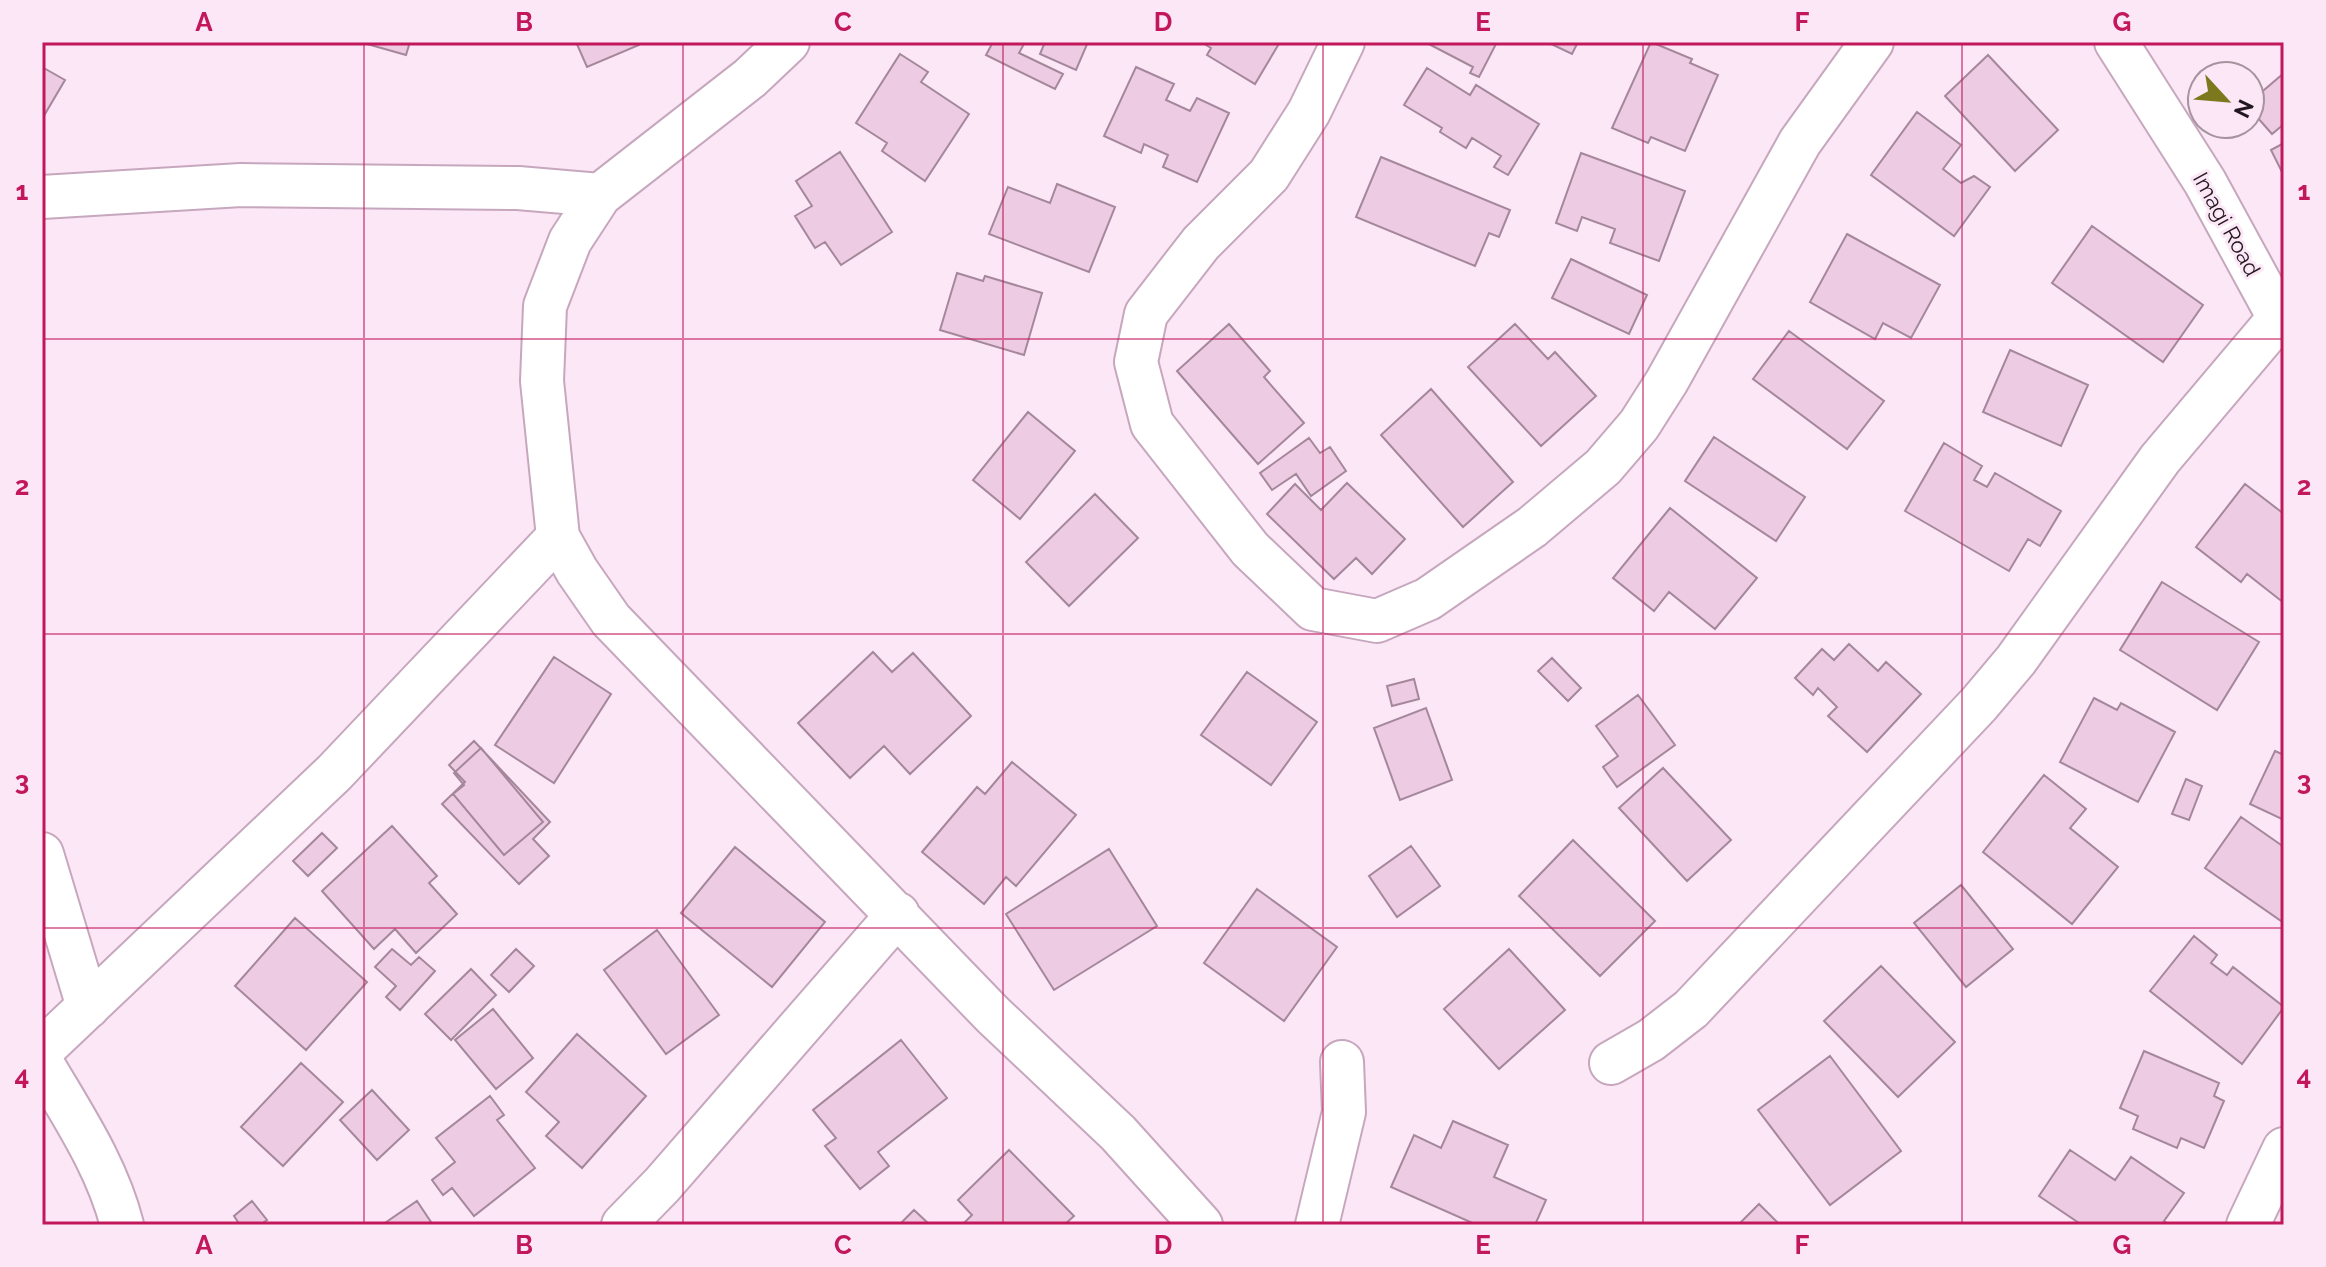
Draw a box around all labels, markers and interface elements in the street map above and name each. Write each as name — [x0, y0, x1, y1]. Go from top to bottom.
text: A — [195, 7, 213, 37]
text: B — [515, 7, 533, 37]
text: C — [834, 7, 852, 37]
text: D — [1154, 7, 1172, 37]
text: E — [1475, 7, 1491, 37]
text: F — [1795, 7, 1810, 37]
text: G — [2113, 7, 2131, 37]
north arrow — [2186, 60, 2266, 140]
text: N — [2229, 96, 2259, 122]
street label: Imagi Road — [2188, 168, 2266, 280]
text: 1 — [16, 176, 29, 206]
text: 1 — [2298, 176, 2311, 206]
text: 2 — [15, 471, 29, 501]
text: 2 — [2297, 471, 2311, 501]
text: 3 — [15, 766, 29, 796]
text: 3 — [2297, 766, 2311, 796]
text: 4 — [15, 1061, 29, 1091]
text: 4 — [2297, 1061, 2311, 1091]
text: A — [195, 1230, 213, 1260]
text: B — [515, 1230, 533, 1260]
text: C — [834, 1230, 852, 1260]
text: D — [1154, 1230, 1172, 1260]
text: E — [1475, 1230, 1491, 1260]
text: F — [1795, 1230, 1810, 1260]
text: G — [2113, 1230, 2131, 1260]

